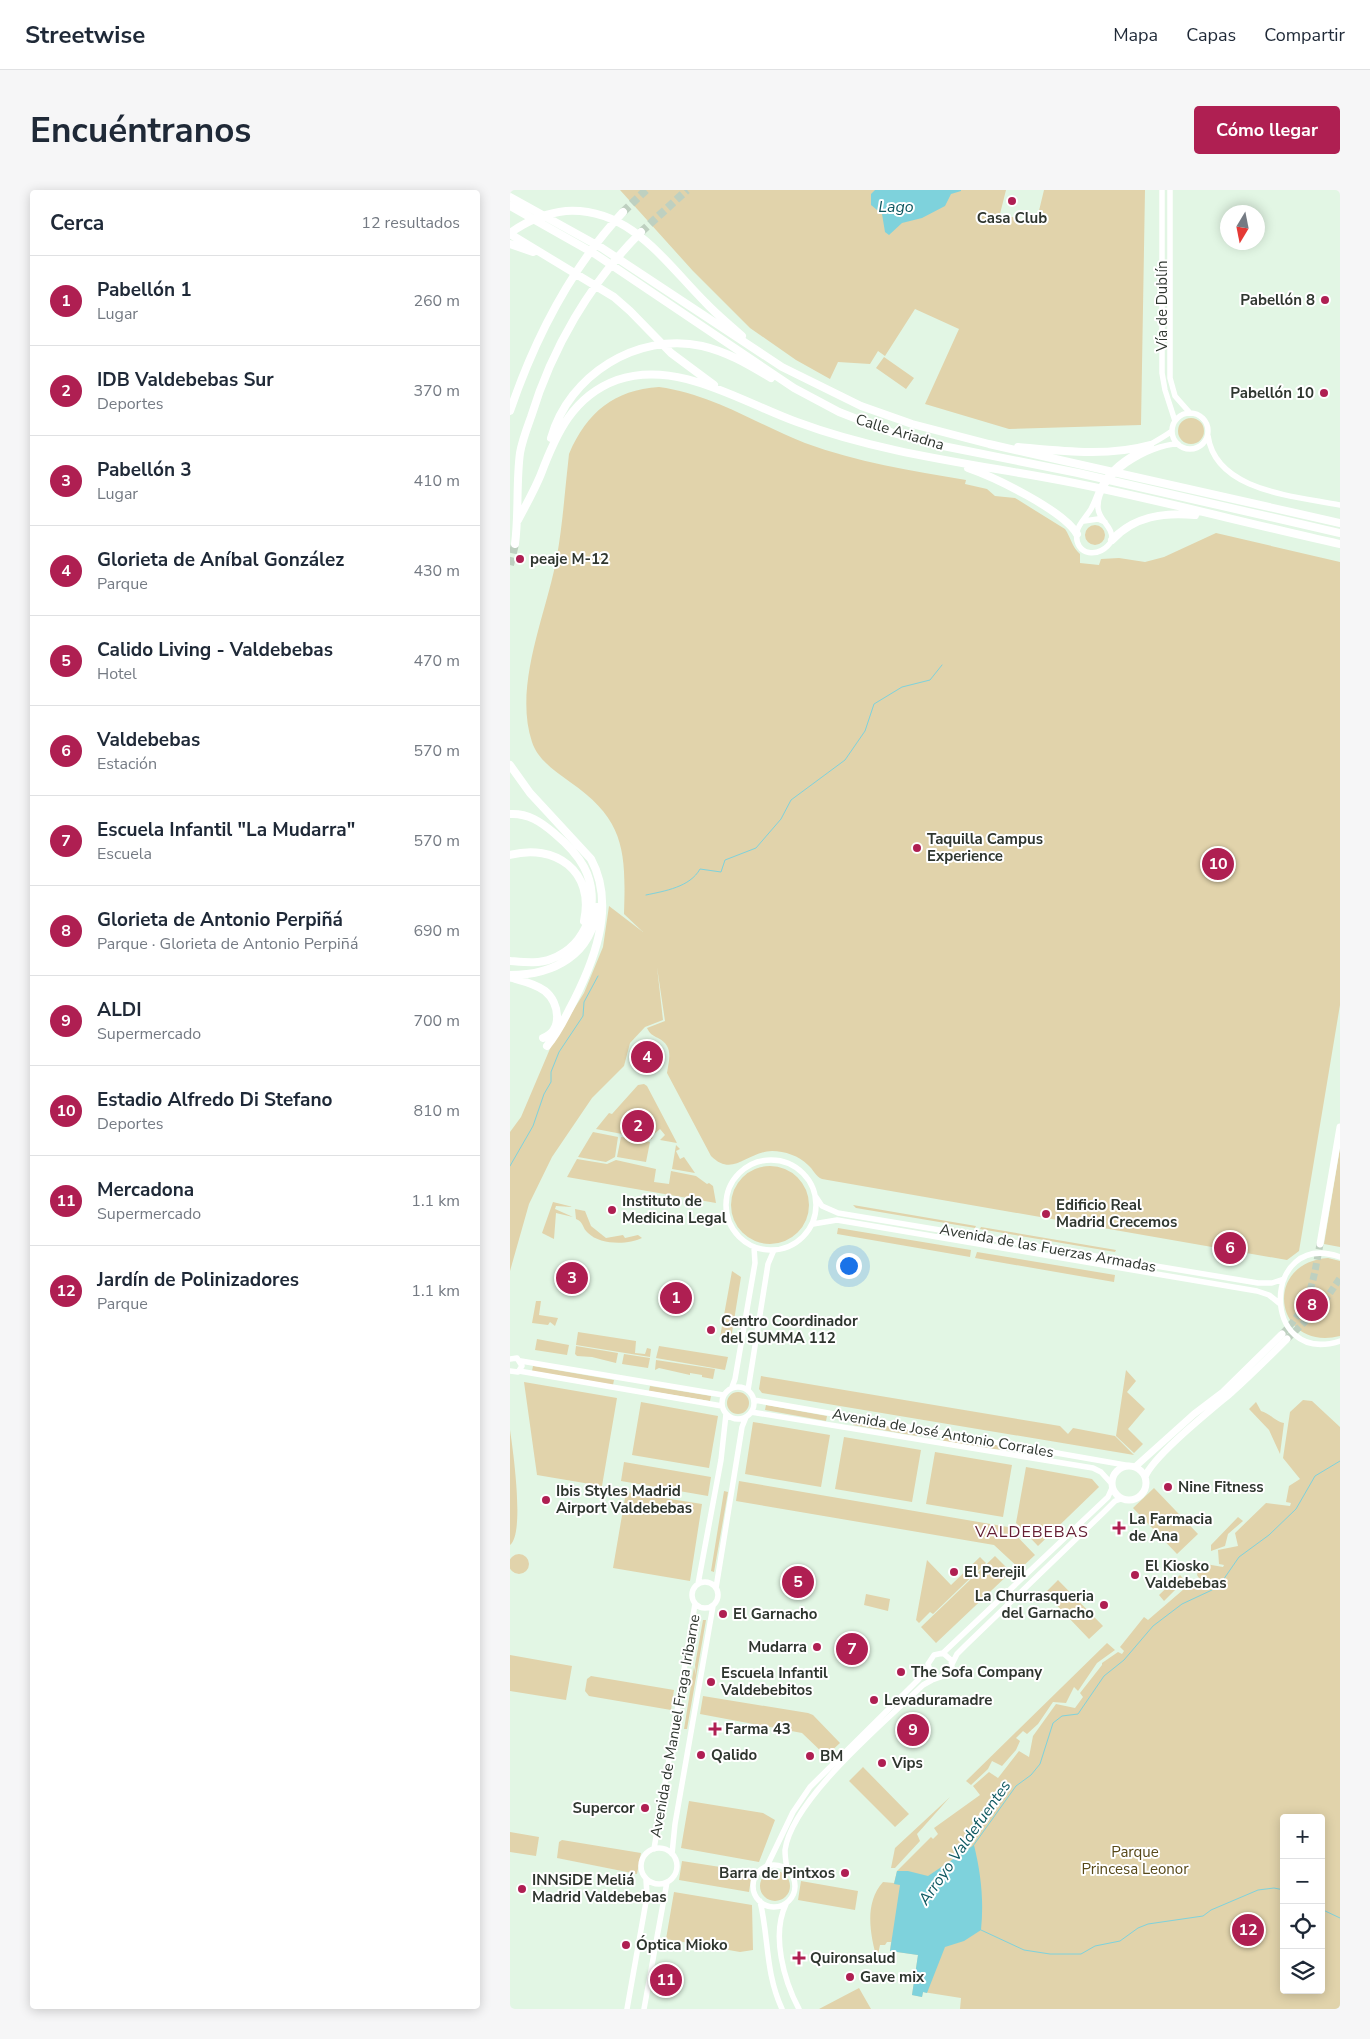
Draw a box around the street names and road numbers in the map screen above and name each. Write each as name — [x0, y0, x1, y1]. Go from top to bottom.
street label: Vía de Dublín — [1152, 261, 1172, 352]
street label: Calle Ariadna — [853, 409, 947, 455]
street label: Avenida de las Fuerzas Armadas — [938, 1219, 1158, 1277]
street label: Avenida de José Antonio Corrales — [831, 1404, 1055, 1462]
street label: Avenida de Manuel Fraga Iribarne — [645, 1613, 705, 1839]

